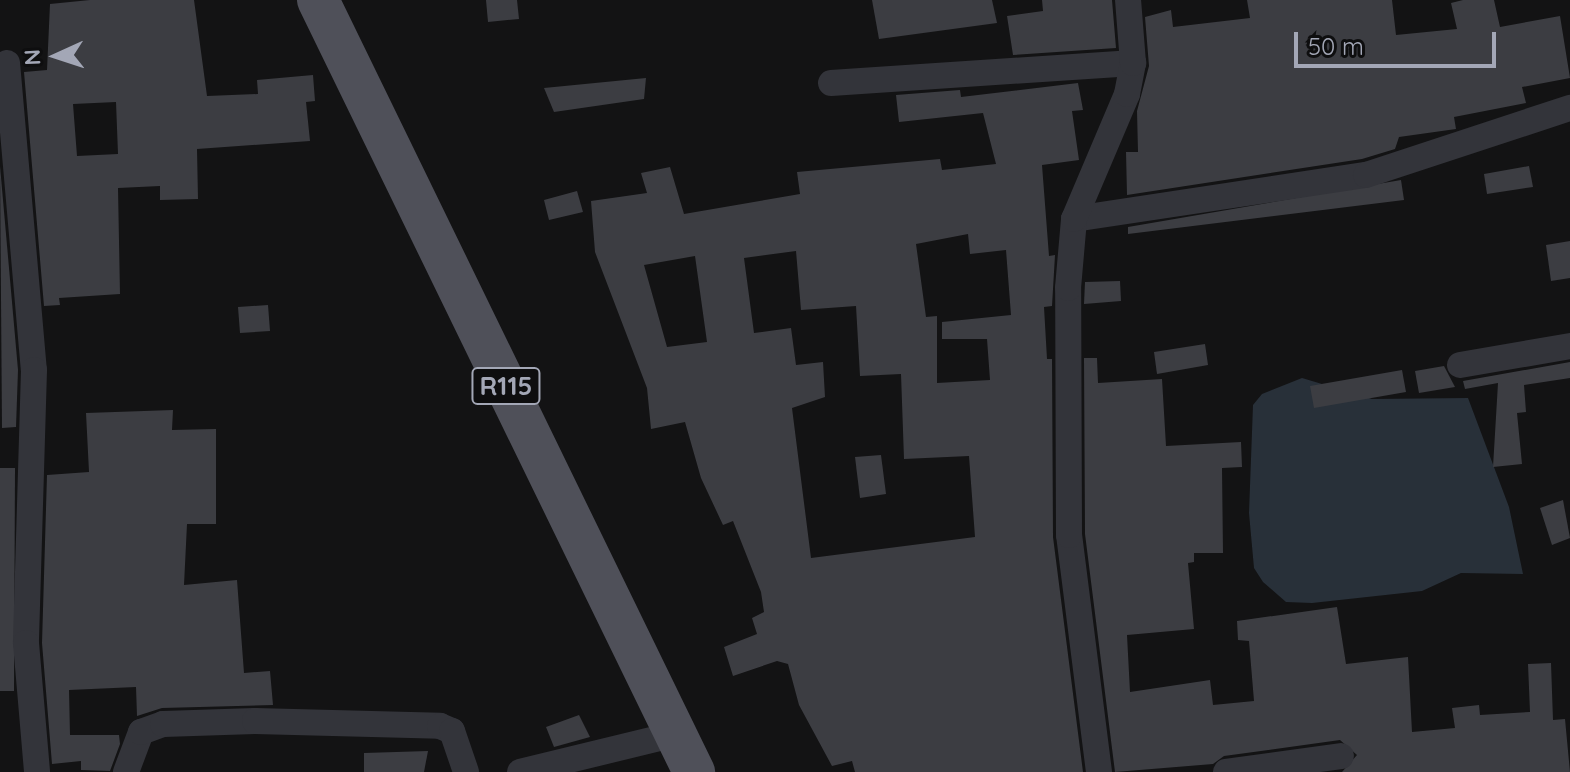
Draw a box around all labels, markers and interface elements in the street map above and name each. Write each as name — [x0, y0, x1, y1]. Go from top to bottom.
north arrow — [16, 16, 96, 96]
scale bar — [1298, 16, 1500, 66]
text: 50 m — [1308, 31, 1364, 61]
text: N — [18, 48, 46, 66]
road number: R115 — [470, 364, 542, 408]

